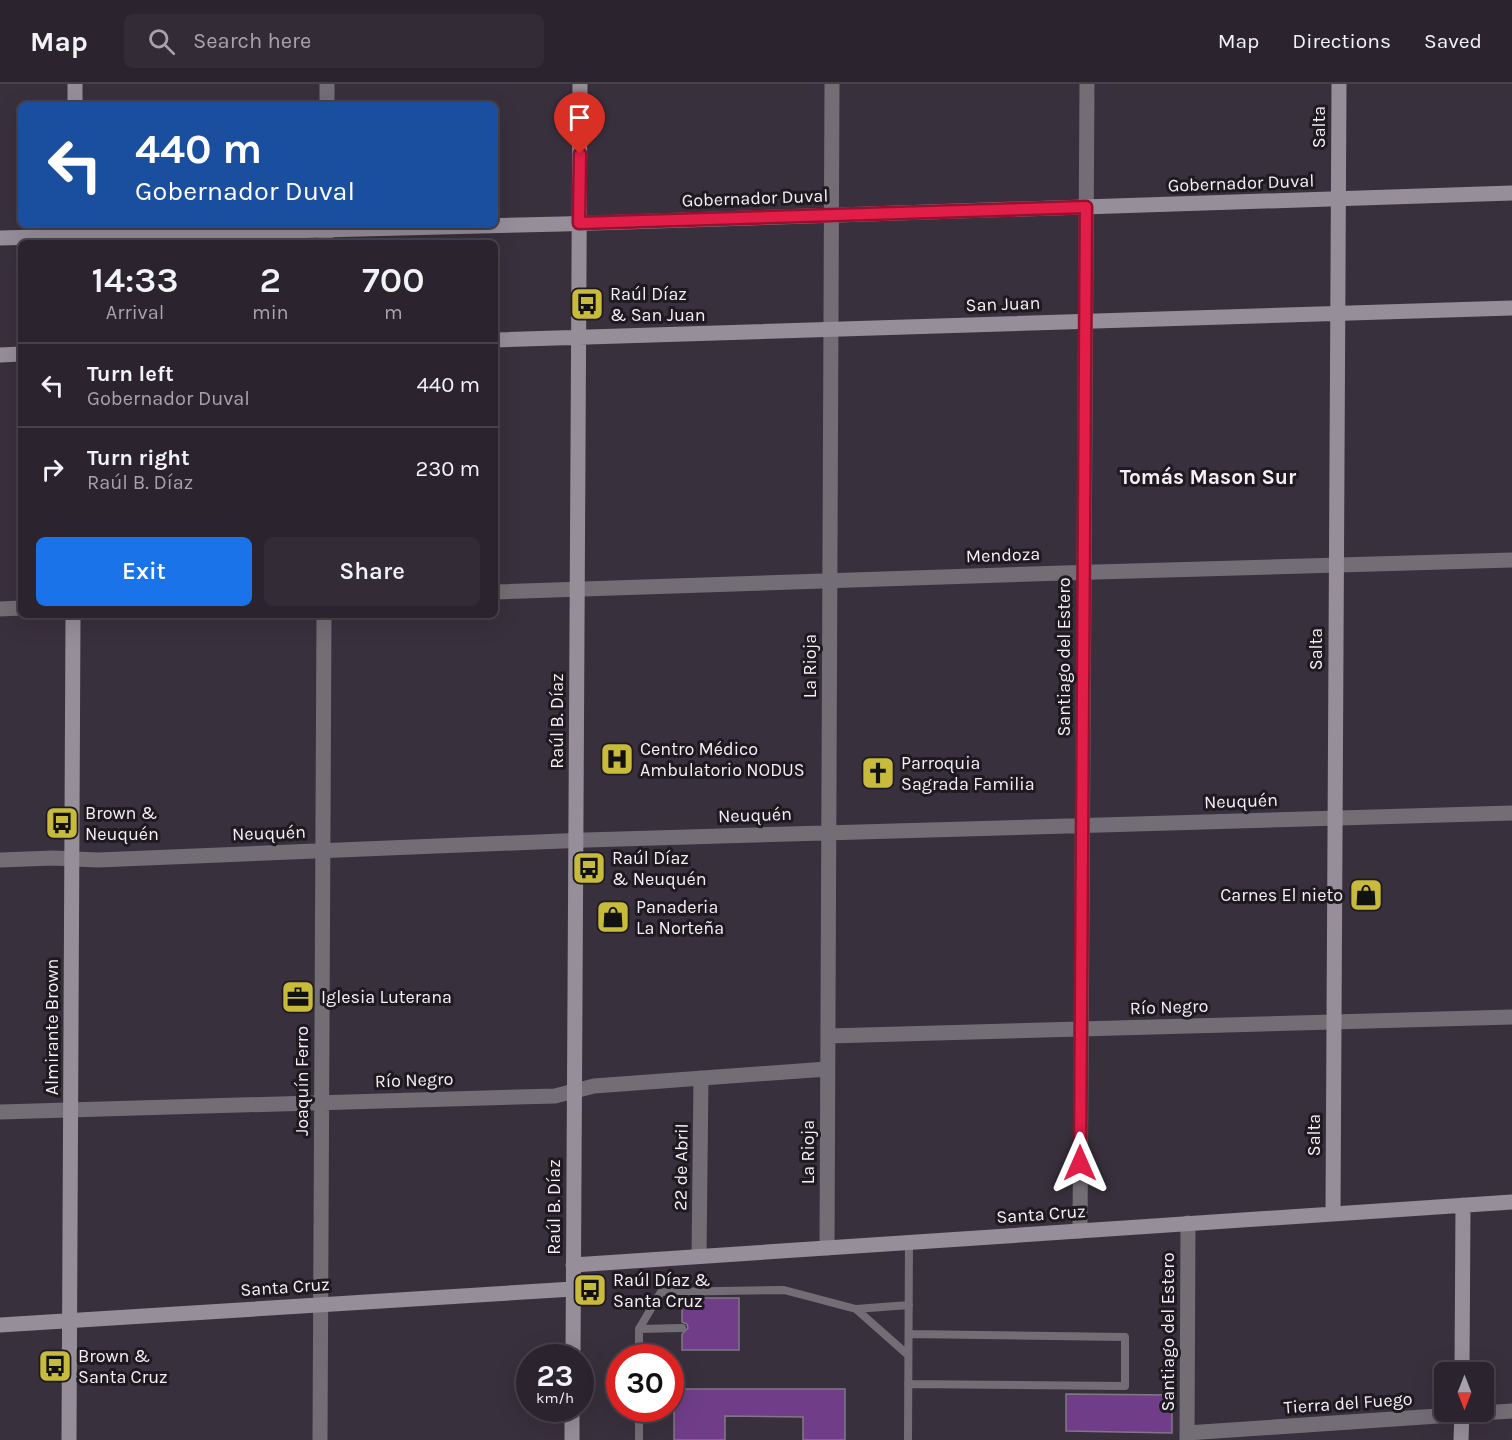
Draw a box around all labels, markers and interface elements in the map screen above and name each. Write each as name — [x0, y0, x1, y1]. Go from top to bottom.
search box — [124, 14, 544, 68]
text: Map — [30, 25, 88, 58]
icon: search — [145, 25, 178, 58]
text: Search here — [193, 28, 311, 54]
text: Map — [1218, 29, 1259, 53]
text: Directions — [1292, 29, 1391, 53]
text: Saved — [1424, 29, 1482, 53]
pin — [554, 92, 605, 154]
icon: arrive — [563, 101, 596, 134]
street label: Salta — [1308, 106, 1330, 148]
text: 440 m — [135, 124, 262, 174]
icon: left — [36, 126, 114, 204]
street label: Gobernador Duval — [1167, 169, 1315, 197]
text: Gobernador Duval — [135, 175, 355, 207]
street label: Gobernador Duval — [681, 184, 829, 212]
text: 14:33 — [91, 259, 179, 301]
text: 2 — [260, 259, 281, 301]
text: 700 — [362, 259, 425, 301]
place label: Raúl Díaz & San Juan — [610, 283, 706, 326]
bus stop icon: Raúl Díaz & San Juan — [569, 286, 605, 322]
street label: San Juan — [965, 292, 1041, 316]
text: Arrival — [106, 301, 164, 324]
text: min — [252, 301, 289, 324]
text: m — [384, 301, 403, 324]
text: Turn left — [87, 361, 174, 387]
icon: left — [36, 369, 69, 402]
text: 440 m — [417, 372, 480, 398]
text: Gobernador Duval — [87, 387, 250, 410]
text: Turn right — [87, 445, 190, 471]
icon: right — [36, 453, 69, 486]
text: 230 m — [415, 456, 480, 482]
district label: Tomás Mason Sur — [1120, 465, 1297, 489]
text: Raúl B. Díaz — [87, 471, 193, 494]
button: Exit — [36, 537, 252, 606]
button: Share — [264, 537, 480, 606]
street label: Mendoza — [965, 543, 1041, 567]
street label: Santiago del Estero — [1053, 577, 1075, 737]
street label: Salta — [1305, 628, 1327, 670]
street label: La Rioja — [799, 634, 821, 698]
street label: Raúl B. Díaz — [546, 673, 568, 769]
place label: Centro Médico Ambulatorio NODUS — [640, 738, 805, 781]
hospital icon: Centro Médico Ambulatorio NODUS — [599, 741, 635, 777]
place label: Parroquia Sagrada Familia — [901, 752, 1035, 795]
church icon: Parroquia Sagrada Familia — [860, 755, 896, 791]
street label: Neuquén — [1204, 789, 1278, 813]
place label: Brown & Neuquén — [85, 802, 159, 845]
street label: Neuquén — [718, 803, 792, 827]
bus stop icon: Brown & Neuquén — [44, 805, 80, 841]
street label: Neuquén — [232, 821, 306, 845]
place label: Raúl Díaz & Neuquén — [612, 847, 707, 890]
bus stop icon: Raúl Díaz & Neuquén — [571, 850, 607, 886]
shop icon: Carnes El nieto — [1348, 877, 1384, 913]
place label: Carnes El nieto — [1220, 884, 1343, 906]
place label: Panaderia La Norteña — [636, 896, 724, 939]
shop icon: Panaderia La Norteña — [595, 899, 631, 935]
street label: Almirante Brown — [41, 959, 63, 1095]
office icon: Iglesia Luterana — [280, 979, 316, 1015]
place label: Iglesia Luterana — [321, 986, 452, 1008]
street label: Río Negro — [1129, 995, 1209, 1019]
street label: Joaquín Ferro — [291, 1026, 313, 1136]
street label: Río Negro — [374, 1068, 454, 1092]
street label: Salta — [1303, 1114, 1325, 1156]
street label: La Rioja — [797, 1120, 819, 1184]
street label: 22 de Abril — [669, 1123, 693, 1211]
position arrow — [1048, 1131, 1112, 1195]
street label: Raúl B. Díaz — [543, 1159, 565, 1255]
street label: Santa Cruz — [996, 1200, 1086, 1228]
street label: Santiago del Estero — [1157, 1252, 1179, 1412]
place label: Raúl Díaz & Santa Cruz — [613, 1269, 711, 1312]
bus stop icon: Raúl Díaz & Santa Cruz — [572, 1272, 608, 1308]
street label: Santa Cruz — [240, 1273, 330, 1301]
speed limit sign: 30 — [606, 1344, 684, 1422]
place label: Brown & Santa Cruz — [78, 1345, 168, 1388]
bus stop icon: Brown & Santa Cruz — [37, 1348, 73, 1384]
text: 23 — [537, 1358, 573, 1394]
north arrow — [1434, 1362, 1494, 1422]
map controls — [1434, 1362, 1494, 1422]
street label: Tierra del Fuego — [1283, 1388, 1413, 1418]
text: km/h — [536, 1389, 574, 1407]

